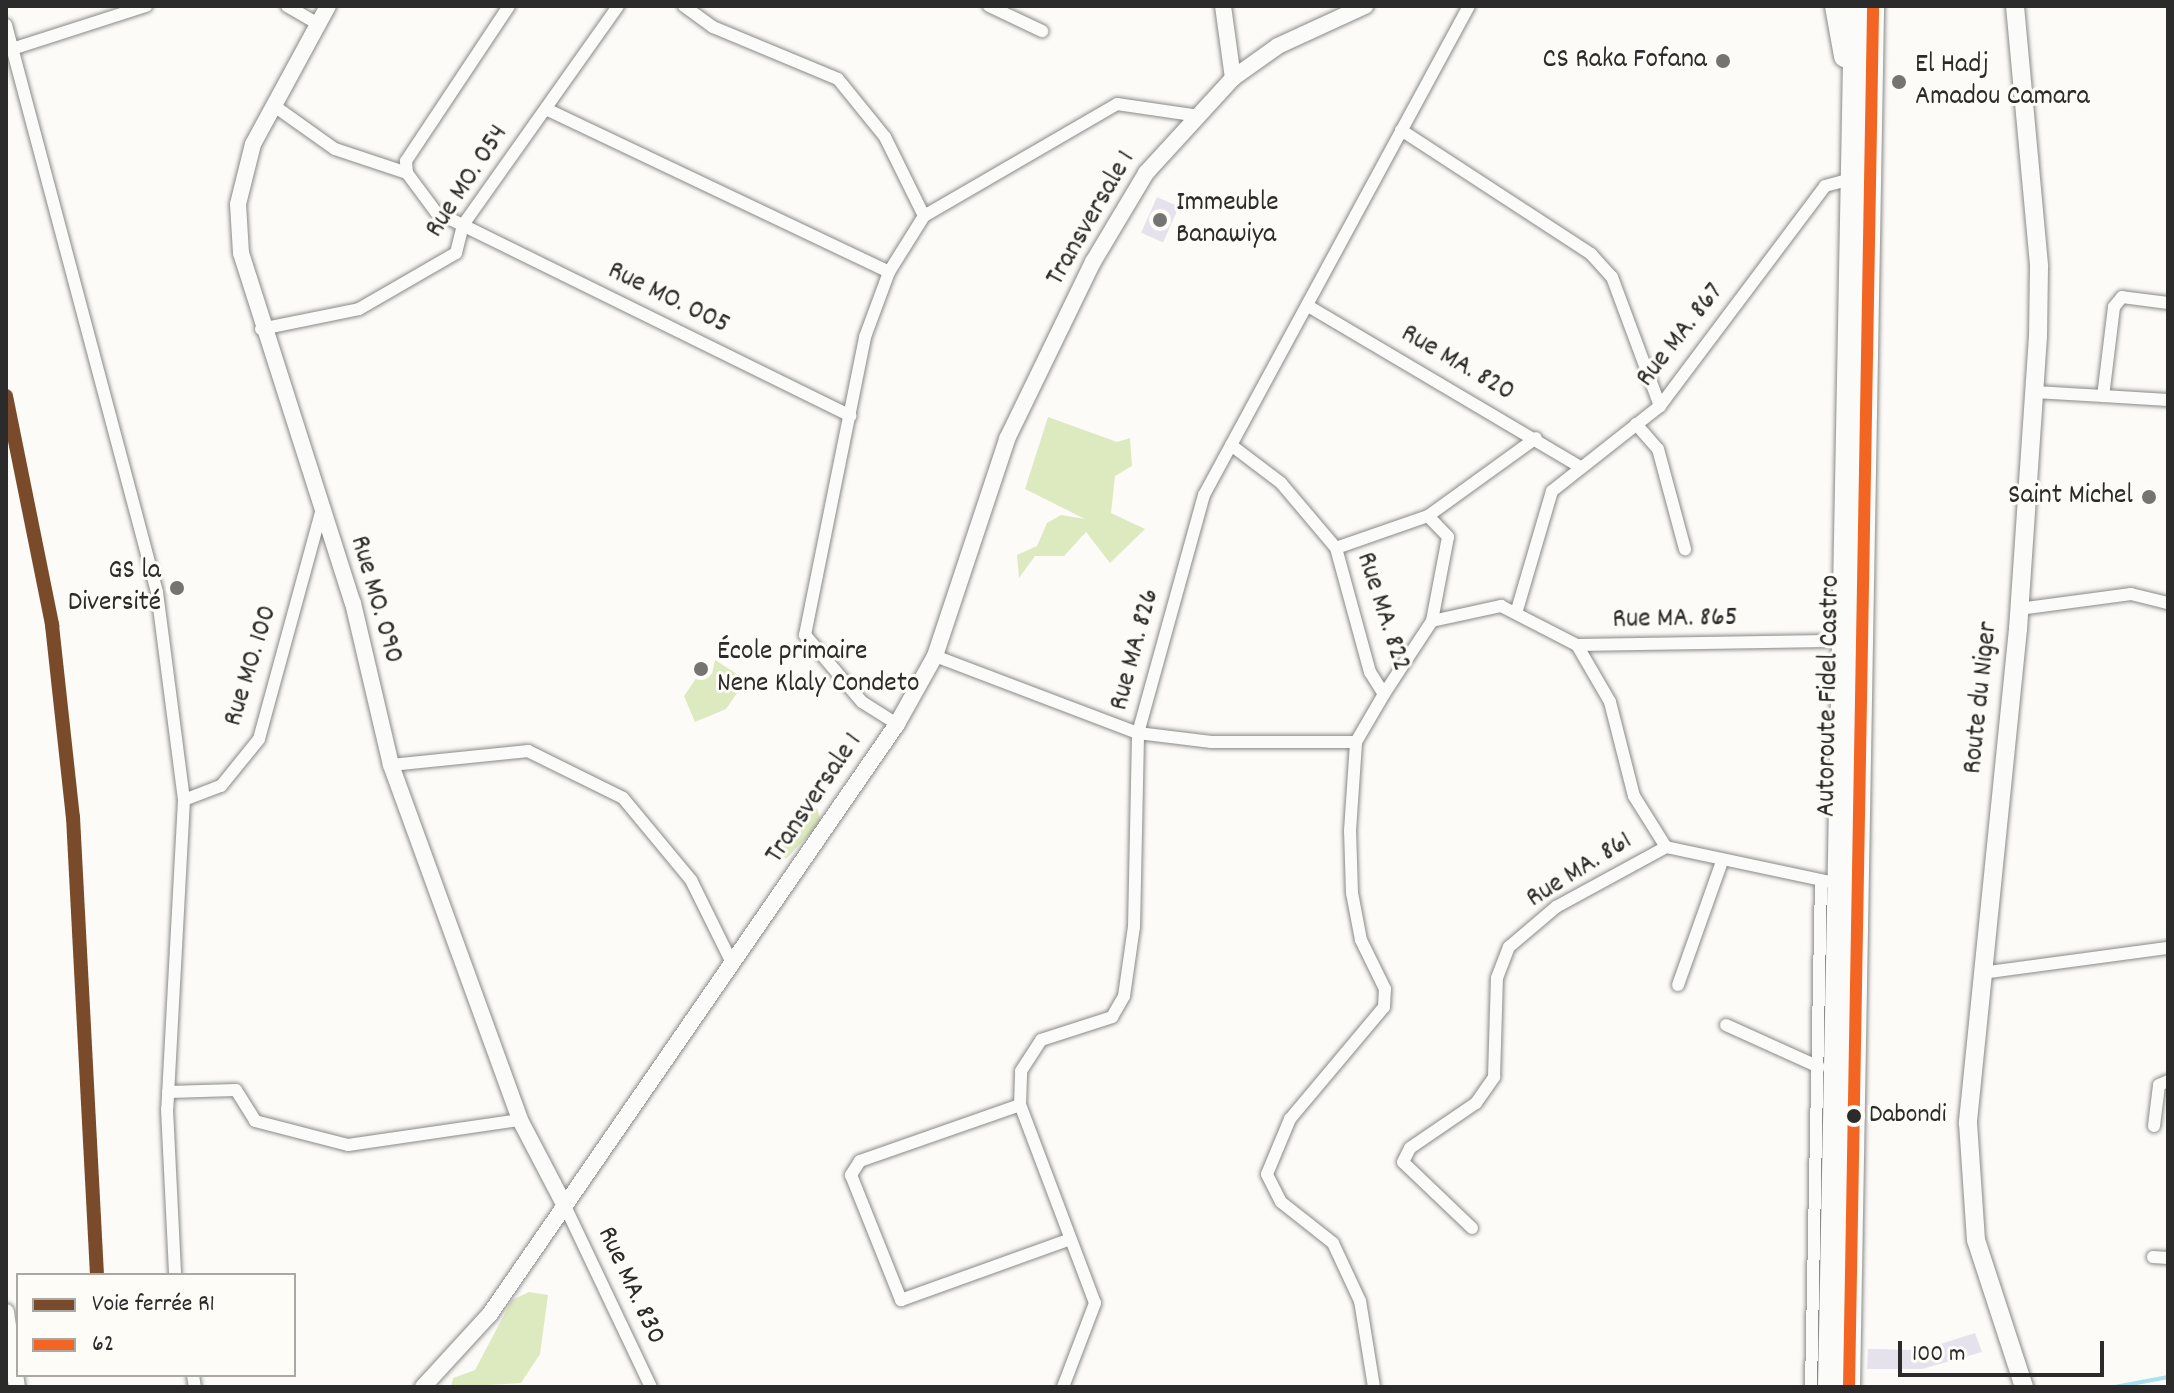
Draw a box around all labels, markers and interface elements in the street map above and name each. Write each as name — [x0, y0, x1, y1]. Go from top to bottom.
place label: CS Raka Fofana — [1543, 44, 1707, 78]
place label: El Hadj Amadou Camara — [1915, 49, 2090, 115]
marker: CS Raka Fofana — [1714, 52, 1732, 70]
marker: El Hadj Amadou Camara — [1890, 73, 1908, 91]
street label: Rue MO. 054 — [419, 119, 517, 245]
street label: Transversale 1 — [1040, 146, 1144, 292]
place label: Immeuble Banawiya — [1176, 187, 1279, 253]
marker: Immeuble Banawiya — [1151, 211, 1169, 229]
street label: Rue MO. 005 — [602, 255, 734, 343]
street label: Rue MA. 867 — [1630, 277, 1732, 395]
street label: Rue MA. 820 — [1394, 318, 1520, 410]
place label: Saint Michel — [2008, 480, 2133, 514]
marker: Saint Michel — [2140, 488, 2158, 506]
street label: Rue MO. 090 — [341, 532, 409, 668]
street label: Rue MA. 822 — [1347, 548, 1417, 676]
place label: GS la Diversité — [68, 555, 161, 621]
street label: Autoroute Fidel Castro — [1811, 575, 1849, 817]
marker: GS la Diversité — [168, 579, 186, 597]
street label: Rue MA. 826 — [1104, 586, 1168, 714]
street label: Rue MO. 100 — [218, 601, 286, 731]
street label: Rue MA. 865 — [1612, 602, 1738, 638]
street label: Route du Niger — [1957, 620, 2007, 776]
place label: École primaire Nene Klaly Condeto — [717, 636, 919, 702]
marker: École primaire Nene Klaly Condeto — [692, 660, 710, 678]
street label: Transversale 1 — [759, 727, 871, 871]
street label: Rue MA. 861 — [1521, 825, 1639, 917]
place label: Dabondi — [1869, 1100, 1946, 1132]
marker: Dabondi — [1846, 1108, 1862, 1124]
street label: Rue MA. 830 — [588, 1222, 672, 1350]
legend — [16, 1273, 296, 1377]
text: Voie ferrée R1 — [92, 1288, 215, 1322]
scale bar — [1902, 1325, 2108, 1375]
text: 62 — [92, 1328, 114, 1362]
text: 100 m — [1912, 1338, 1965, 1372]

